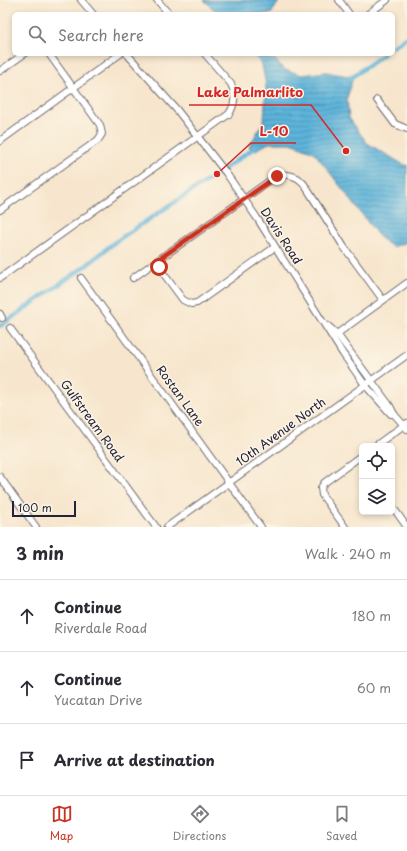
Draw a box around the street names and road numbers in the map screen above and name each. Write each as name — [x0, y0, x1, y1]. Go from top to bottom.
street label: Davis Road — [257, 203, 307, 268]
street label: Rostan Lane — [153, 361, 209, 430]
street label: Gulfstream Road — [57, 376, 129, 465]
street label: 10th Avenue North — [232, 392, 329, 470]

